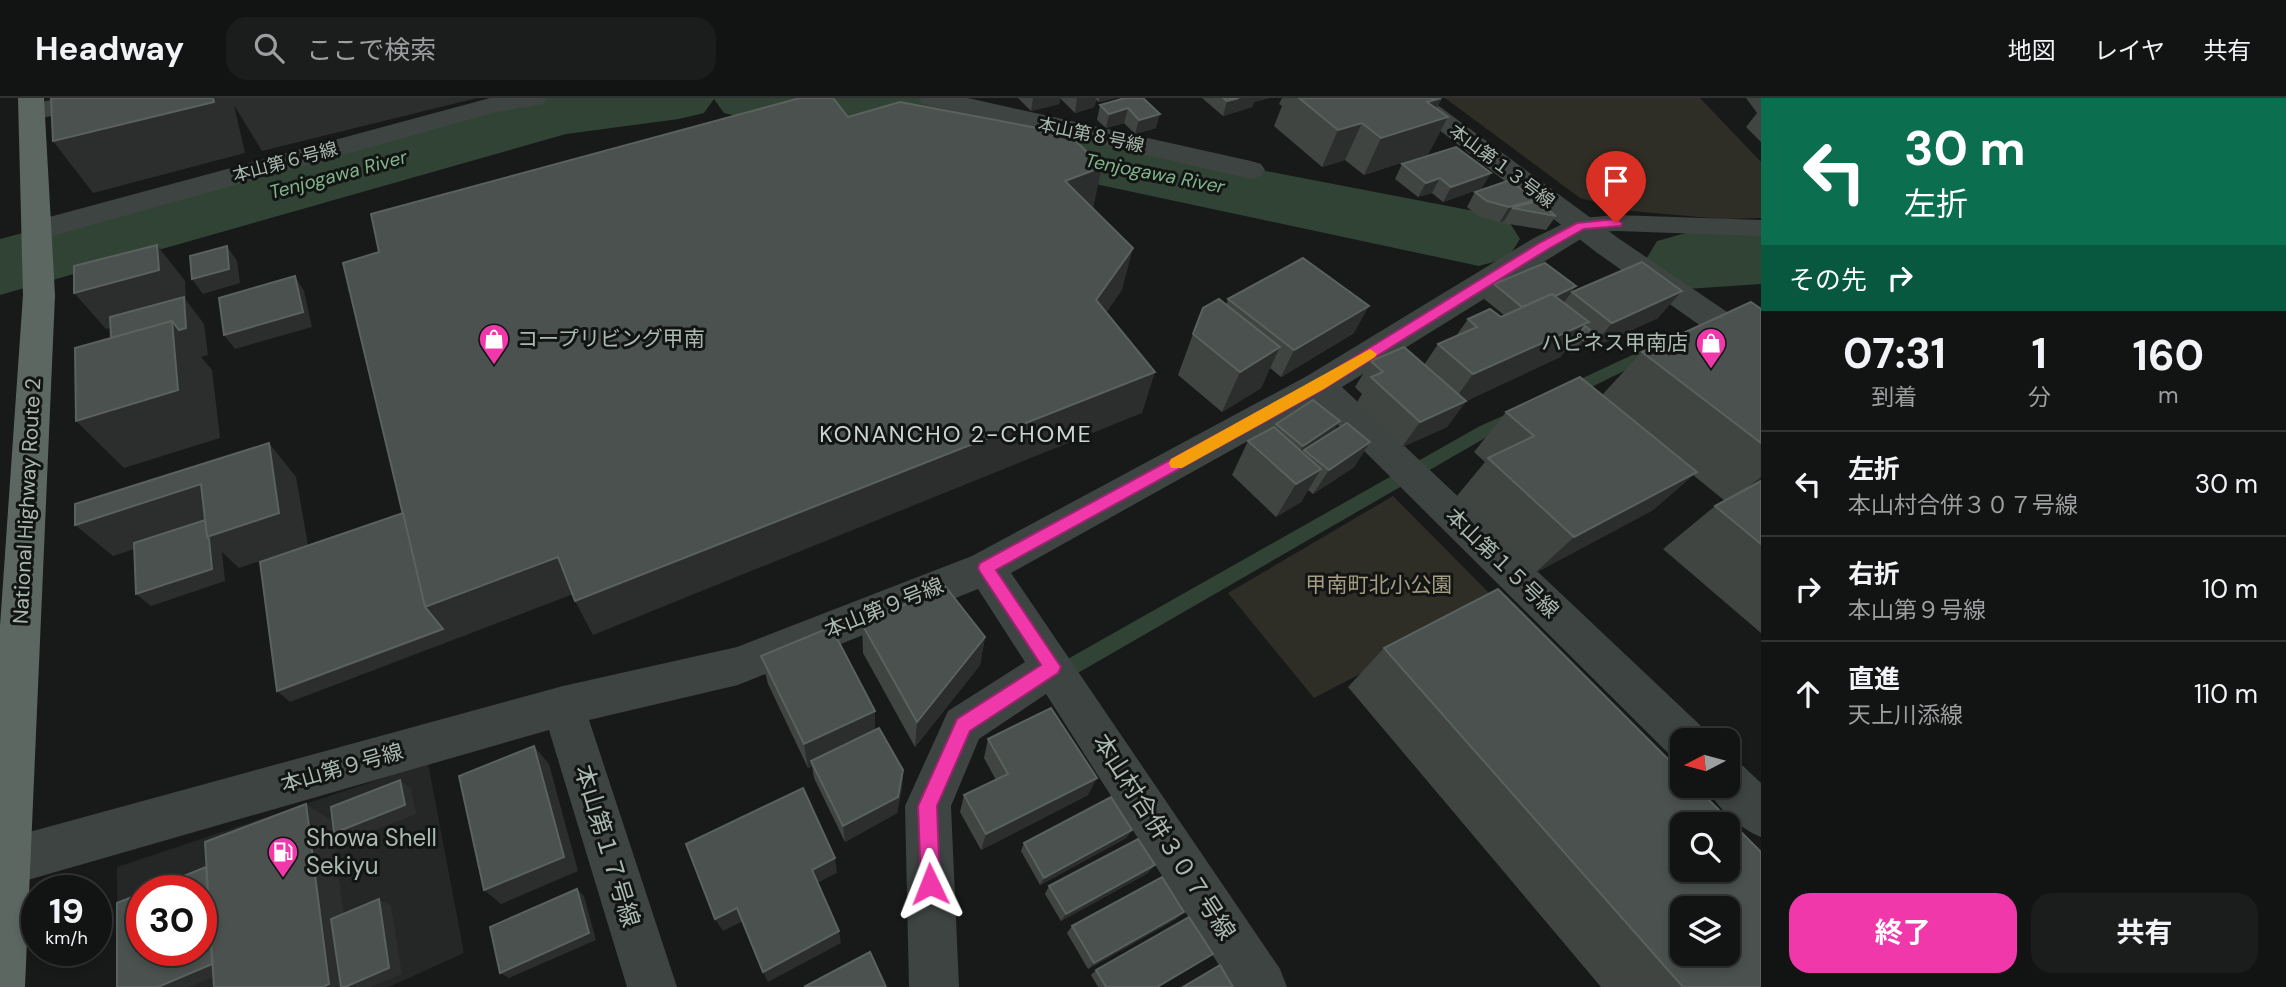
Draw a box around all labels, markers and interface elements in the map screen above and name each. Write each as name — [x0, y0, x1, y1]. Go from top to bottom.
search box — [226, 17, 716, 80]
text: Headway — [35, 27, 184, 70]
icon: search — [250, 29, 288, 67]
text: ここで検索 — [306, 33, 436, 67]
text: 地図 — [2008, 35, 2056, 66]
text: レイヤ — [2094, 35, 2165, 66]
text: 共有 — [2203, 35, 2251, 66]
street label: 本山第８号線 — [1036, 112, 1146, 158]
text: 30 m — [1904, 116, 2026, 180]
street label: 本山第１３号線 — [1444, 119, 1560, 213]
icon: left — [1789, 126, 1880, 217]
street label: 本山第６号線 — [230, 136, 340, 188]
water label: Tenjogawa River — [266, 144, 411, 205]
water label: Tenjogawa River — [1083, 148, 1228, 199]
pin — [1586, 151, 1646, 223]
icon: arrive — [1597, 162, 1635, 200]
text: 左折 — [1904, 183, 1968, 225]
icon: right — [1881, 259, 1919, 297]
text: その先 — [1789, 263, 1867, 297]
shop icon: コープリビング甲南 — [477, 322, 511, 366]
place label: コープリビング甲南 — [517, 325, 705, 353]
shop icon: ハピネス甲南店 — [1694, 326, 1728, 370]
text: 07:31 — [1843, 326, 1946, 381]
text: 1 — [2032, 326, 2047, 381]
text: 160 — [2133, 328, 2204, 383]
place label: ハピネス甲南店 — [1541, 329, 1688, 357]
street label: National Highway Route 2 — [7, 377, 47, 625]
text: m — [2158, 380, 2179, 410]
text: 到着 — [1871, 382, 1917, 412]
text: 分 — [2028, 382, 2051, 412]
district label: KONANCHO 2-CHOME — [819, 419, 1093, 449]
text: 左折 — [1848, 452, 1900, 486]
icon: left — [1789, 465, 1827, 503]
text: 30 m — [2195, 467, 2258, 501]
text: 本山村合併３０７号線 — [1848, 490, 2078, 520]
street label: 本山第１５号線 — [1439, 502, 1565, 624]
text: 右折 — [1848, 557, 1900, 591]
icon: right — [1789, 570, 1827, 608]
street label: 本山第９号線 — [820, 571, 948, 645]
park label: 甲南町北小公園 — [1306, 571, 1453, 599]
text: 10 m — [2202, 572, 2258, 606]
text: 本山第９号線 — [1848, 595, 1986, 625]
text: 直進 — [1848, 662, 1900, 696]
icon: ahead — [1789, 675, 1827, 713]
text: 110 m — [2194, 677, 2258, 711]
text: 天上川添線 — [1848, 700, 1963, 730]
street label: 本山村合併３０７号線 — [1086, 728, 1243, 946]
north arrow — [1670, 728, 1740, 798]
map controls — [1670, 728, 1740, 966]
street label: 本山第９号線 — [278, 737, 406, 799]
street label: 本山第１７号線 — [568, 761, 647, 931]
button: search — [1670, 812, 1740, 882]
place label: Showa Shell Sekiyu — [306, 822, 437, 881]
fuel station icon: Showa Shell Sekiyu — [266, 835, 300, 879]
position arrow — [893, 847, 967, 921]
speed limit sign: 30 — [126, 875, 217, 966]
text: 19 — [49, 888, 84, 934]
button: 終了 — [1789, 893, 2017, 973]
button: 共有 — [2031, 893, 2258, 973]
button: layers — [1670, 896, 1740, 966]
text: km/h — [45, 926, 88, 950]

